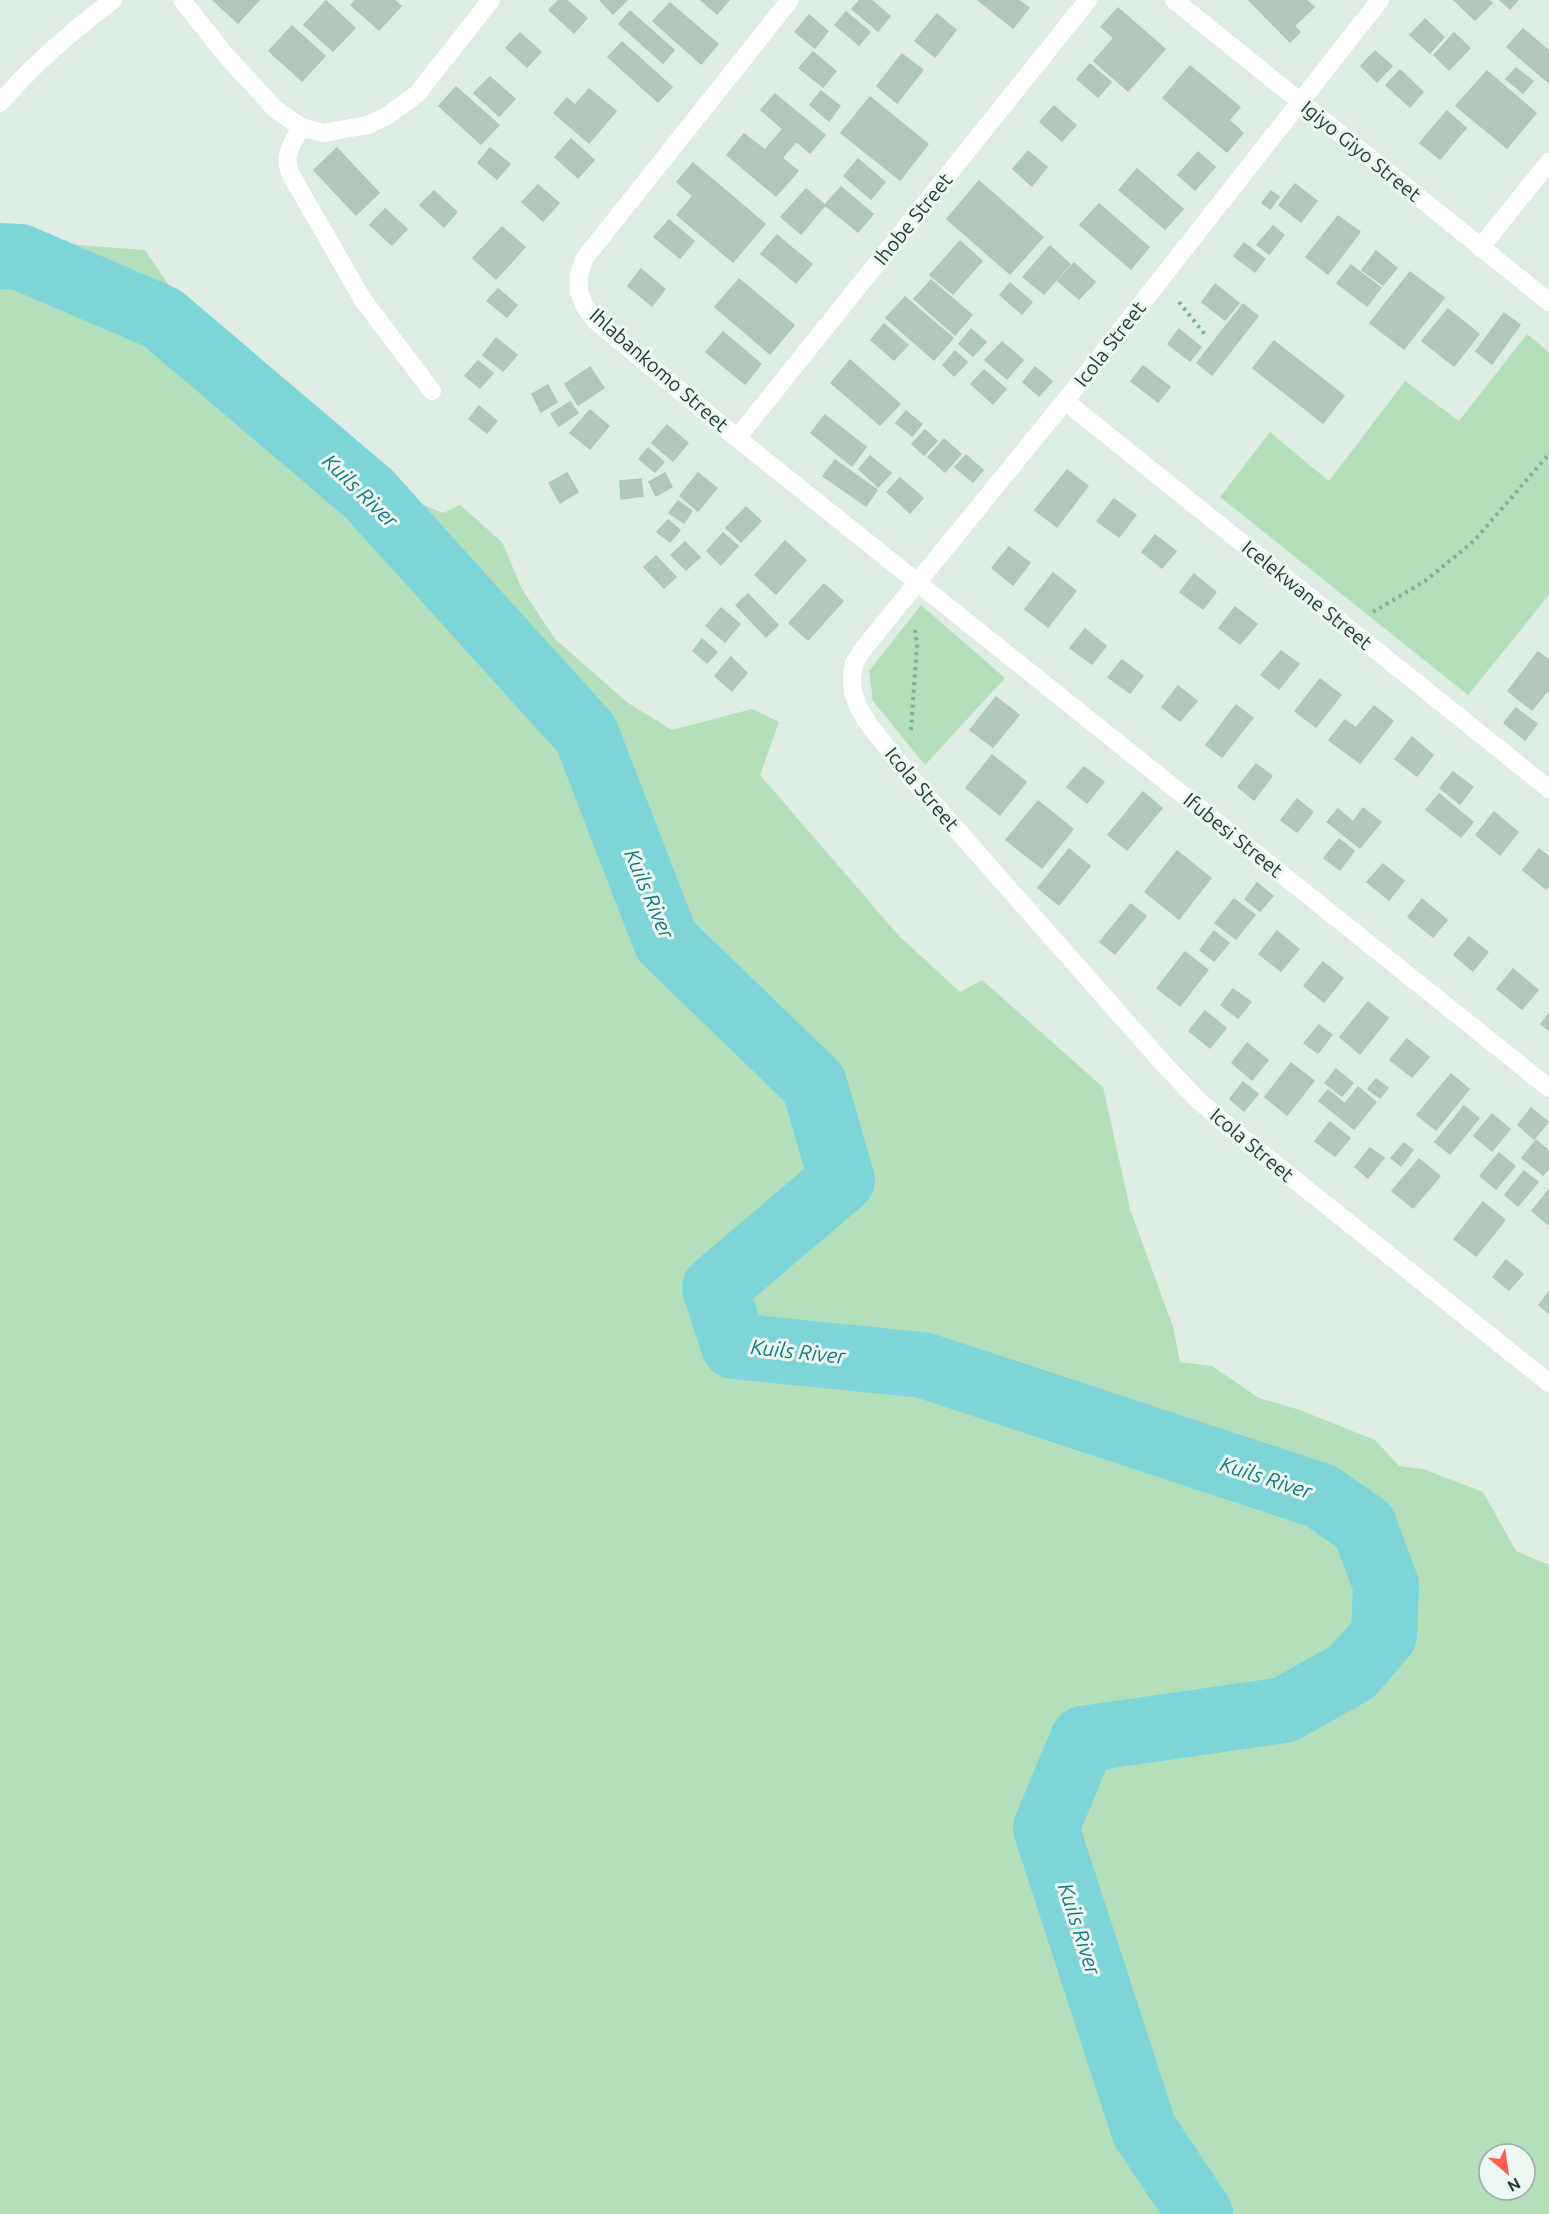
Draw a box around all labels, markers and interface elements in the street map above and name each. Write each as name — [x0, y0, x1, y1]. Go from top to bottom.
street label: Igiyo Giyo Street — [1297, 95, 1426, 206]
street label: Ihobe Street — [869, 168, 957, 269]
street label: Icola Street — [1069, 296, 1150, 391]
street label: Ihlabankomo Street — [585, 303, 733, 436]
water label: Kuils River — [318, 449, 404, 533]
street label: Icelekwane Street — [1238, 535, 1377, 654]
street label: Icola Street — [881, 742, 964, 835]
street label: Ifubesi Street — [1179, 788, 1288, 882]
water label: Kuils River — [620, 845, 680, 943]
street label: Icola Street — [1206, 1103, 1299, 1186]
water label: Kuils River — [750, 1334, 848, 1368]
water label: Kuils River — [1217, 1451, 1316, 1503]
water label: Kuils River — [1054, 1880, 1106, 1979]
north arrow — [1477, 2142, 1537, 2202]
text: N — [1505, 2174, 1524, 2196]

